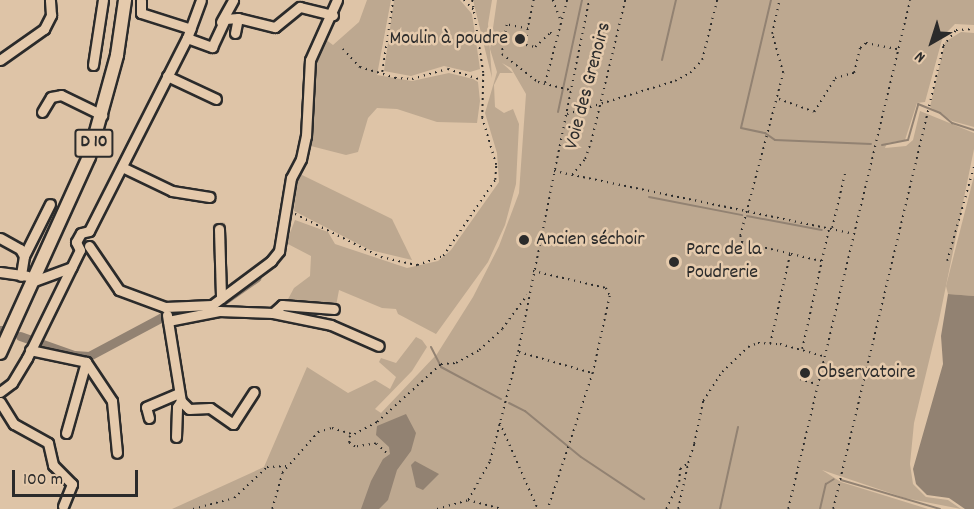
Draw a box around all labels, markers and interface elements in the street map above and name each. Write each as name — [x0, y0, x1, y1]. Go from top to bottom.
north arrow — [902, 12, 962, 72]
street label: Voie des Grenoirs — [560, 20, 618, 152]
place label: Moulin à poudre — [390, 27, 508, 51]
marker: Moulin à poudre — [513, 32, 527, 46]
text: N — [910, 45, 931, 68]
road number: D 10 — [73, 128, 115, 158]
place label: Ancien séchoir — [536, 228, 645, 252]
marker: Ancien séchoir — [517, 233, 531, 247]
place label: Parc de la Poudrerie — [686, 238, 761, 285]
marker: Parc de la Poudrerie — [667, 255, 681, 269]
place label: Observatoire — [817, 361, 916, 385]
marker: Observatoire — [798, 366, 812, 380]
scale bar — [15, 458, 141, 496]
text: 100 m — [23, 468, 63, 493]

